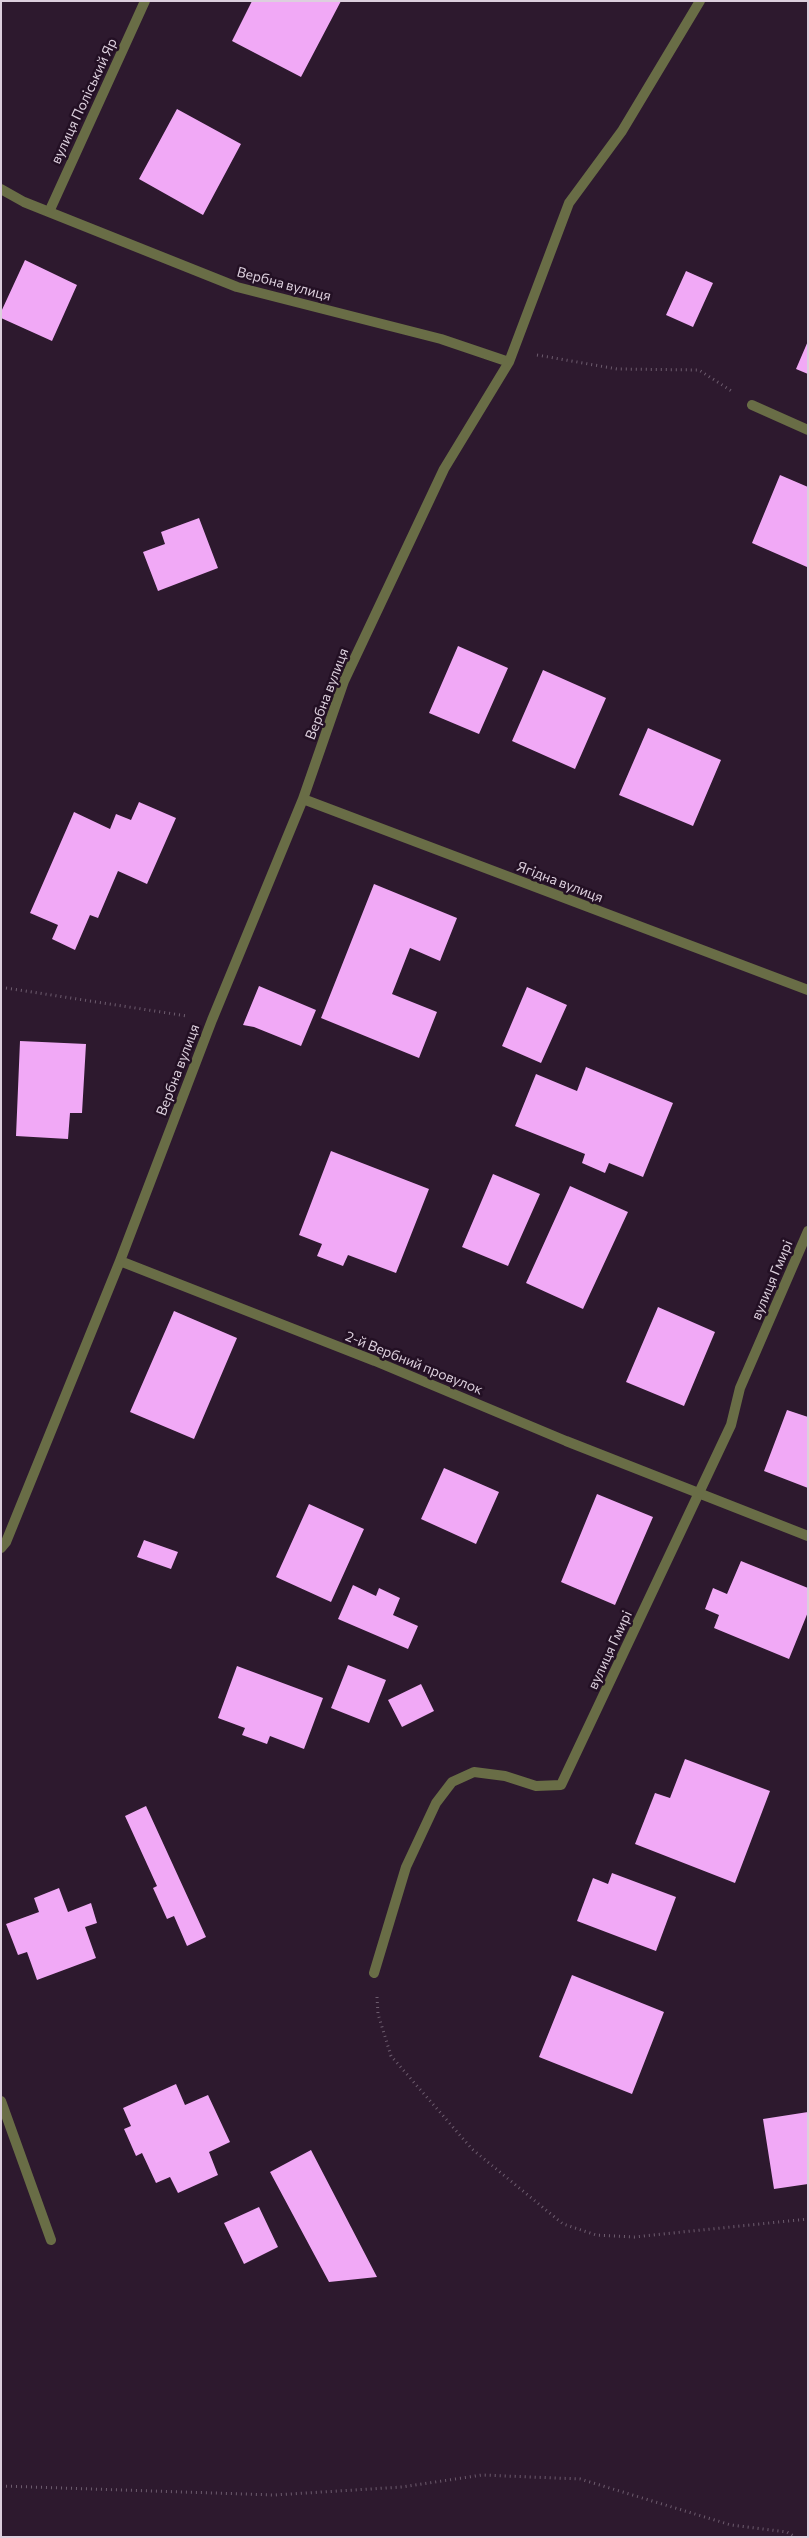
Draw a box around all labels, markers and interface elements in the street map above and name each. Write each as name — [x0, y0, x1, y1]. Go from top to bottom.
street label: вулиця Поліський Яр — [47, 35, 121, 167]
street label: Вербна вулиця — [235, 263, 333, 305]
street label: Вербна вулиця — [302, 646, 352, 742]
street label: Ягідна вулиця — [515, 858, 605, 906]
street label: Вербна вулиця — [153, 1022, 203, 1118]
street label: вулиця Гмирі — [748, 1238, 796, 1322]
street label: 2-й Вербний провулок — [343, 1328, 485, 1398]
street label: вулиця Гмирі — [584, 1608, 636, 1692]

